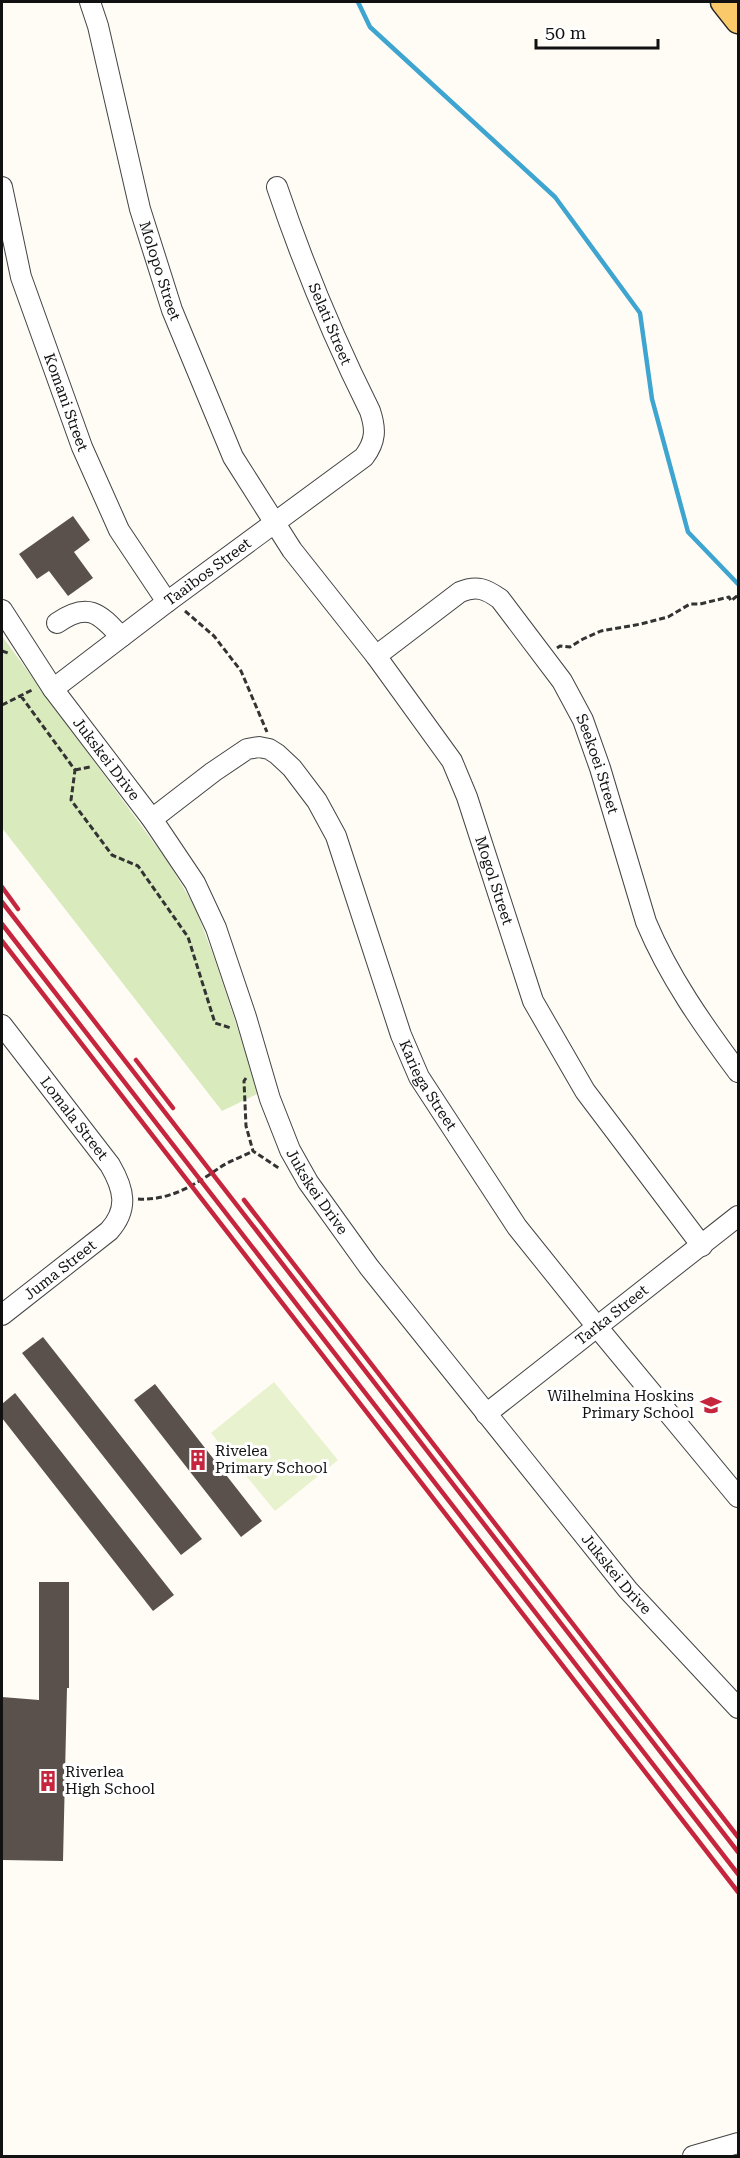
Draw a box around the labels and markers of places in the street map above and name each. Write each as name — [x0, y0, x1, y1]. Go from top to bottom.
place label: Wilhelmina Hoskins Primary School — [547, 1387, 694, 1422]
school or university icon: Wilhelmina Hoskins Primary School — [699, 1393, 723, 1417]
place label: Rivelea Primary School — [215, 1442, 328, 1477]
building icon: Rivelea Primary School — [186, 1448, 210, 1472]
place label: Riverlea High School — [65, 1763, 155, 1798]
building icon: Riverlea High School — [36, 1769, 60, 1793]

